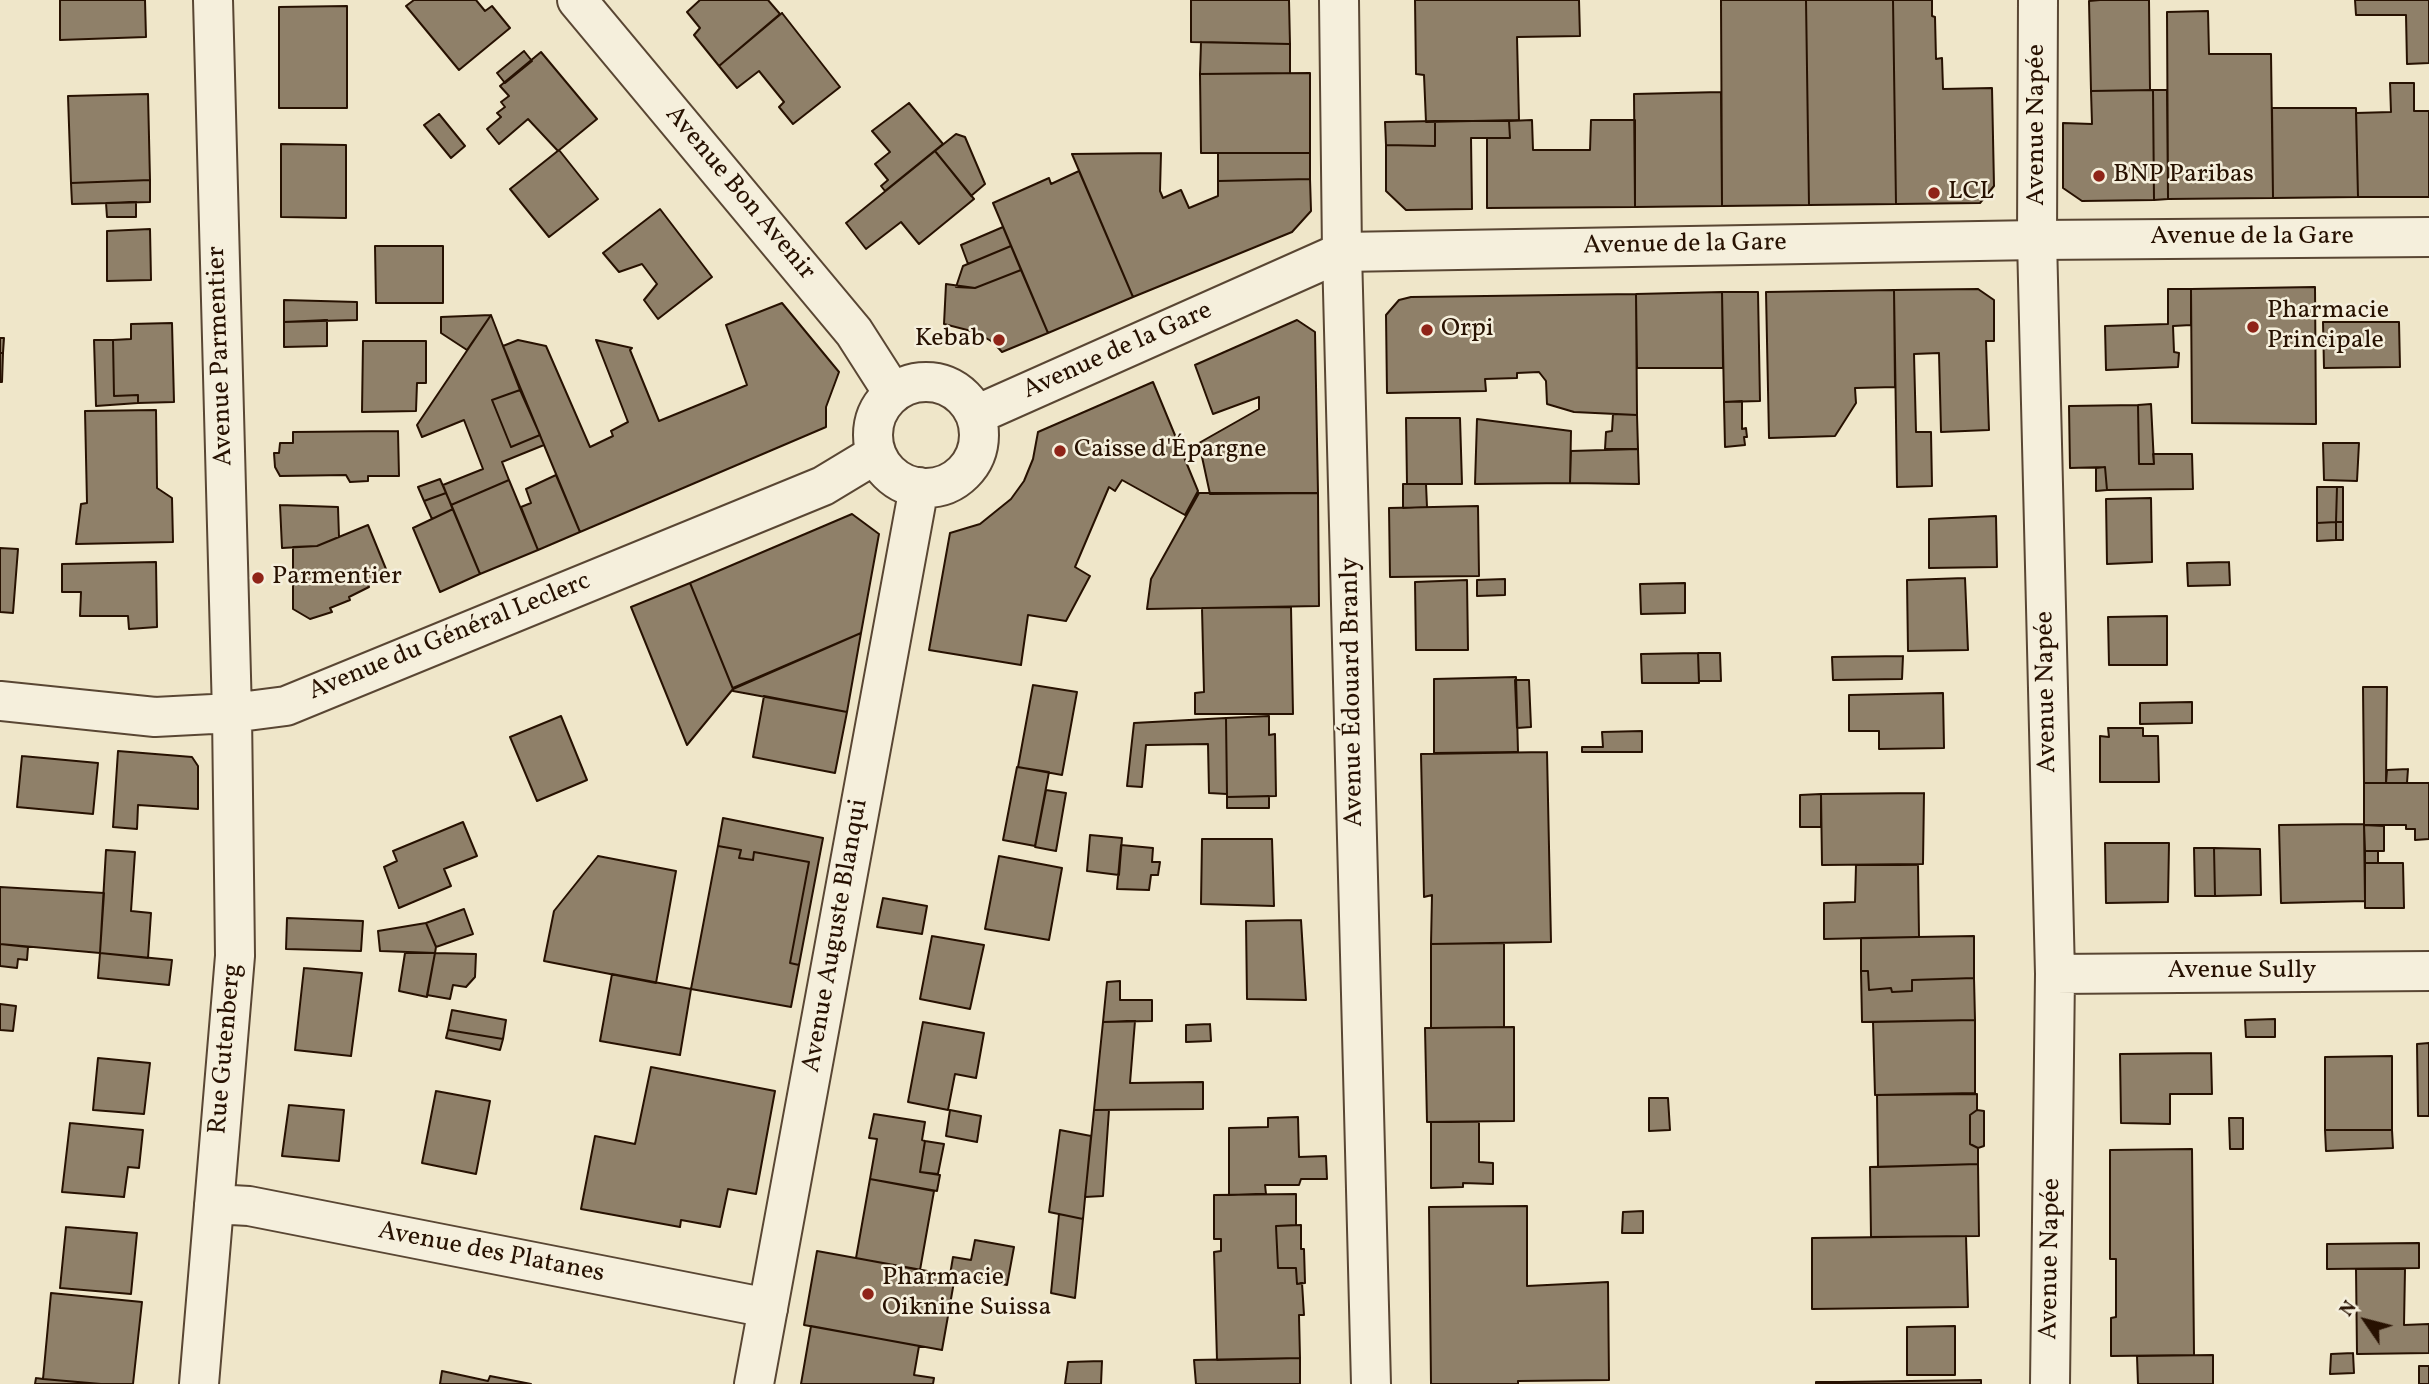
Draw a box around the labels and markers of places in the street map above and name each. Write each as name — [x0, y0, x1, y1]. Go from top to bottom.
place label: BNP Paribas — [2113, 160, 2254, 192]
marker: BNP Paribas — [2091, 168, 2107, 184]
place label: LCL — [1948, 177, 1994, 209]
marker: LCL — [1926, 185, 1942, 201]
place label: Pharmacie Principale — [2267, 296, 2389, 358]
place label: Orpi — [1441, 314, 1494, 346]
marker: Pharmacie Principale — [2245, 319, 2261, 335]
marker: Orpi — [1419, 322, 1435, 338]
place label: Kebab — [915, 324, 985, 356]
marker: Kebab — [991, 332, 1007, 348]
place label: Caisse d'Épargne — [1074, 435, 1267, 467]
marker: Caisse d'Épargne — [1052, 443, 1068, 459]
place label: Parmentier — [272, 562, 402, 594]
marker: Parmentier — [250, 570, 266, 586]
place label: Pharmacie Oiknine Suissa — [882, 1263, 1051, 1324]
marker: Pharmacie Oiknine Suissa — [860, 1286, 876, 1302]

